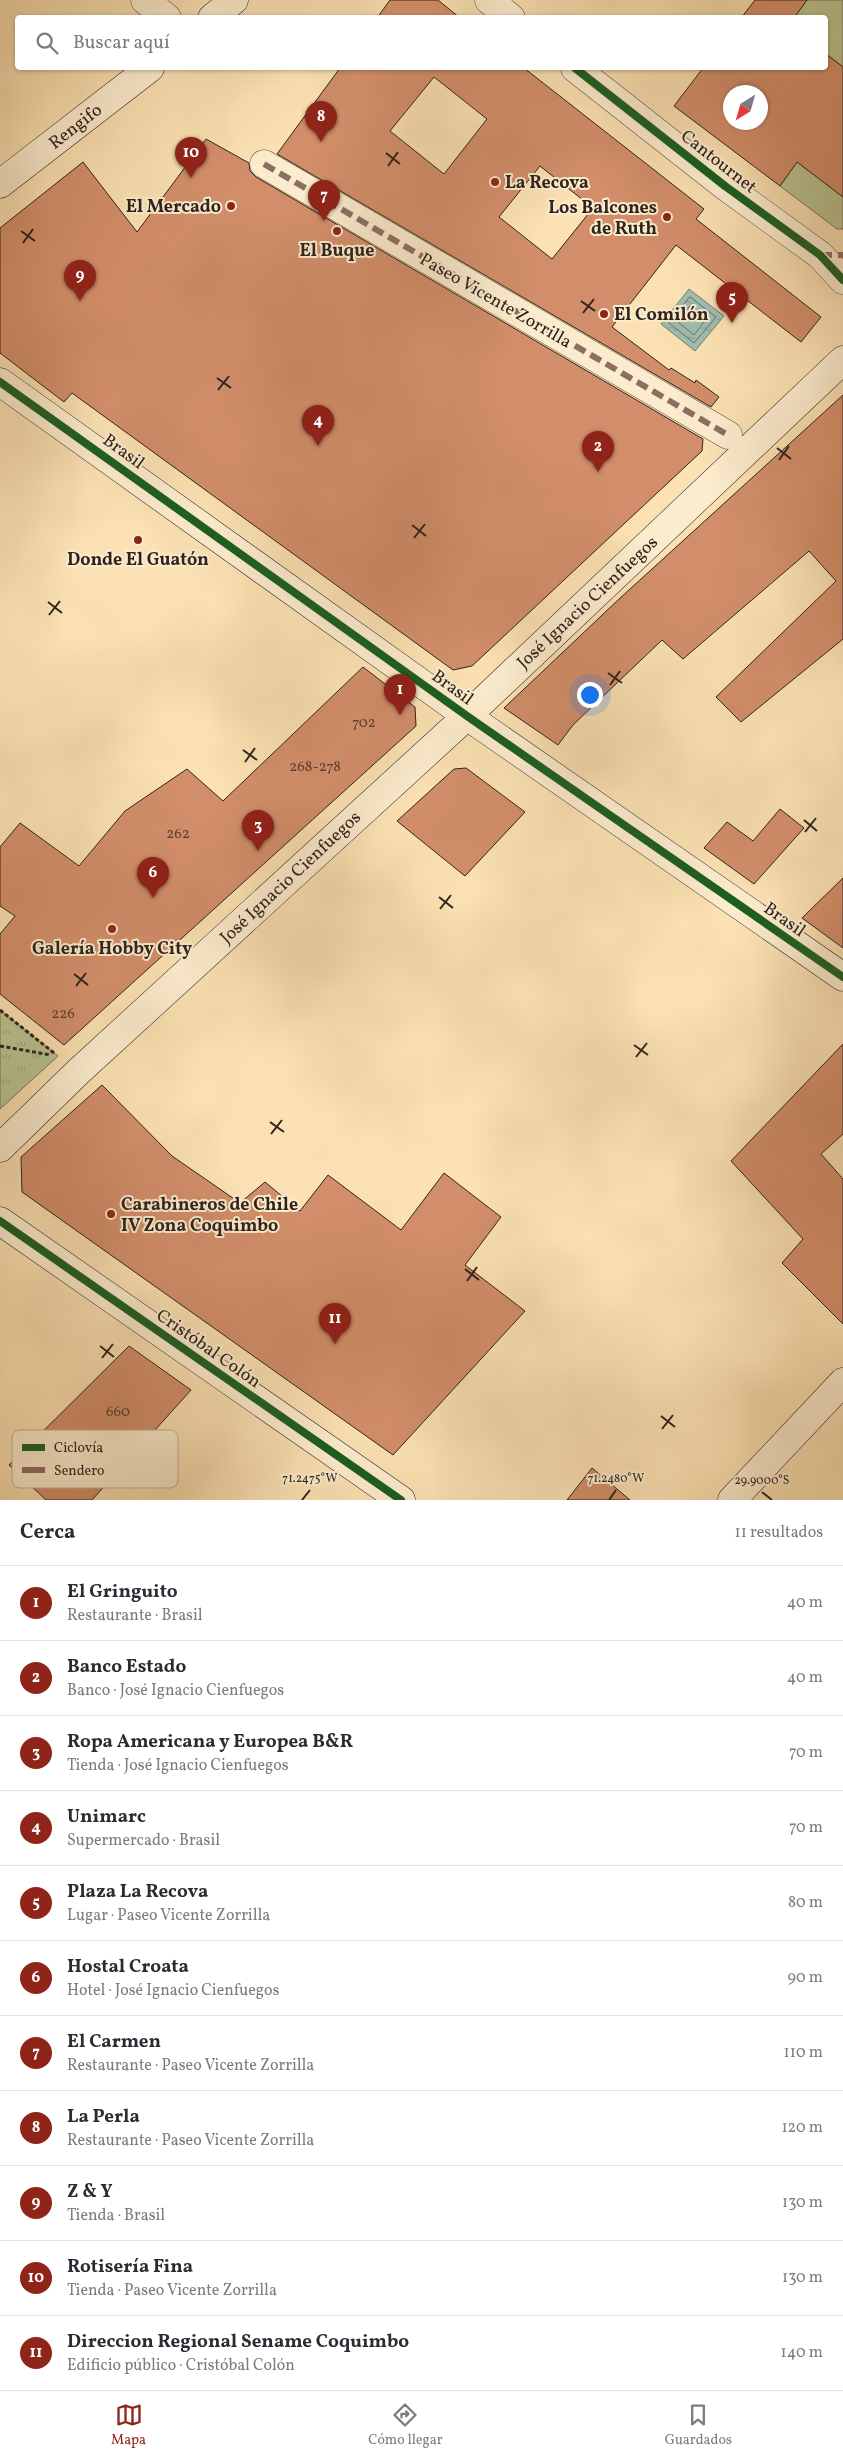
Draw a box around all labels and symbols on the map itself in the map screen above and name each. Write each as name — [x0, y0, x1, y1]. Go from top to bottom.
north arrow — [723, 85, 768, 130]
street label: Rengifo — [44, 98, 108, 156]
pin: 8 — [305, 101, 337, 142]
street label: Cantournet — [675, 124, 761, 200]
pin: 10 — [175, 137, 207, 178]
place label: La Recova — [505, 171, 589, 196]
marker: La Recova — [489, 176, 501, 188]
pin: 7 — [308, 180, 340, 221]
place label: El Mercado — [126, 195, 221, 220]
place label: Los Balcones de Ruth — [548, 196, 657, 242]
marker: El Mercado — [225, 200, 237, 212]
marker: Los Balcones de Ruth — [661, 211, 673, 223]
marker: El Buque — [331, 225, 343, 237]
place label: El Buque — [300, 239, 374, 264]
street label: Paseo Vicente Zorrilla — [415, 247, 576, 355]
pin: 9 — [64, 260, 96, 301]
pin: 5 — [716, 282, 748, 323]
place label: El Comilón — [614, 303, 709, 328]
marker: El Comilón — [598, 308, 610, 320]
pin: 4 — [302, 405, 334, 446]
street label: Brasil — [97, 429, 149, 476]
pin: 2 — [582, 431, 614, 472]
street label: José Ignacio Cienfuegos — [512, 531, 664, 675]
marker: Donde El Guatón — [132, 534, 144, 546]
place label: Donde El Guatón — [67, 548, 209, 573]
street label: Brasil — [426, 665, 478, 712]
pin: 1 — [384, 674, 416, 715]
your location — [577, 682, 603, 708]
house number: 702 — [352, 713, 376, 734]
house number: 268-278 — [289, 757, 341, 778]
street label: José Ignacio Cienfuegos — [215, 806, 367, 950]
pin: 3 — [242, 810, 274, 851]
house number: 262 — [166, 824, 190, 845]
pin: 6 — [137, 857, 169, 898]
street label: Brasil — [758, 897, 810, 944]
marker: Galería Hobby City — [106, 923, 118, 935]
place label: Galería Hobby City — [32, 937, 192, 962]
house number: 226 — [51, 1004, 75, 1025]
place label: Carabineros de Chile IV Zona Coquimbo — [121, 1193, 298, 1239]
marker: Carabineros de Chile IV Zona Coquimbo — [105, 1208, 117, 1220]
pin: 11 — [319, 1303, 351, 1344]
street label: Cristóbal Colón — [151, 1304, 266, 1395]
house number: 660 — [106, 1402, 130, 1423]
legend — [12, 1430, 178, 1488]
text: Ciclovía — [54, 1439, 103, 1458]
text: Sendero — [54, 1462, 105, 1481]
text: 71.2475°W — [282, 1471, 338, 1487]
text: 71.2480°W — [588, 1471, 644, 1487]
text: 29.9000°S — [735, 1473, 789, 1489]

